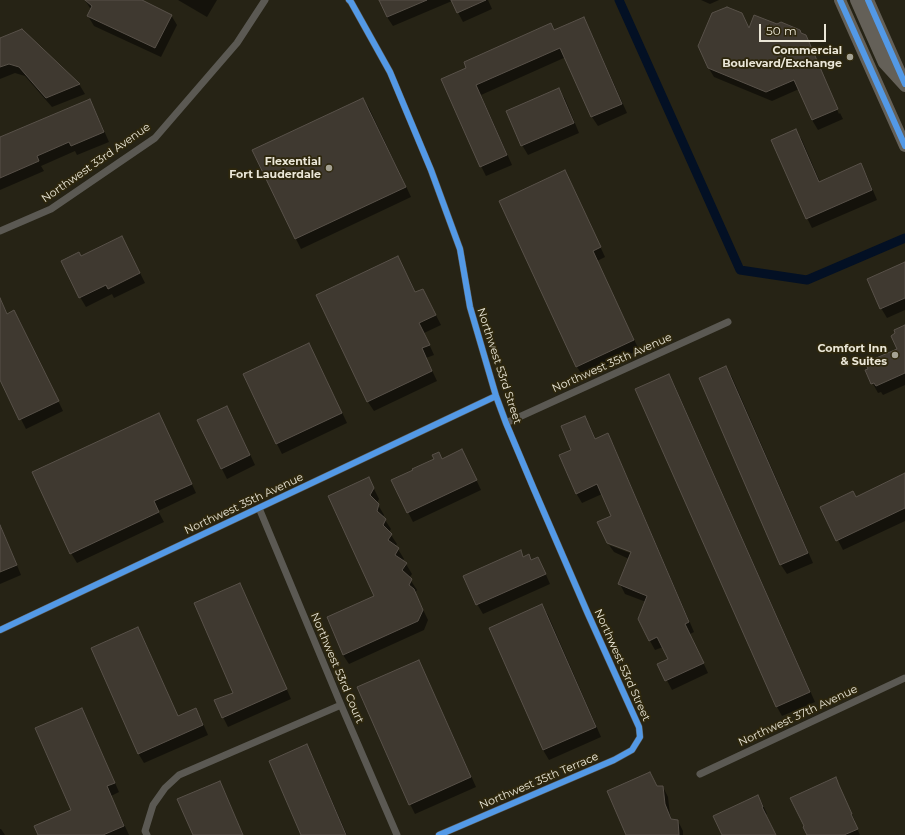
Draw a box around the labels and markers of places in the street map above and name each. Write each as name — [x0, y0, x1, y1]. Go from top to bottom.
place label: Commercial Boulevard/Exchange — [722, 44, 842, 70]
marker: Commercial Boulevard/Exchange — [845, 52, 855, 62]
place label: Flexential Fort Lauderdale — [229, 155, 321, 181]
marker: Flexential Fort Lauderdale — [324, 163, 334, 173]
place label: Comfort Inn & Suites — [817, 342, 887, 368]
marker: Comfort Inn & Suites — [890, 350, 900, 360]

